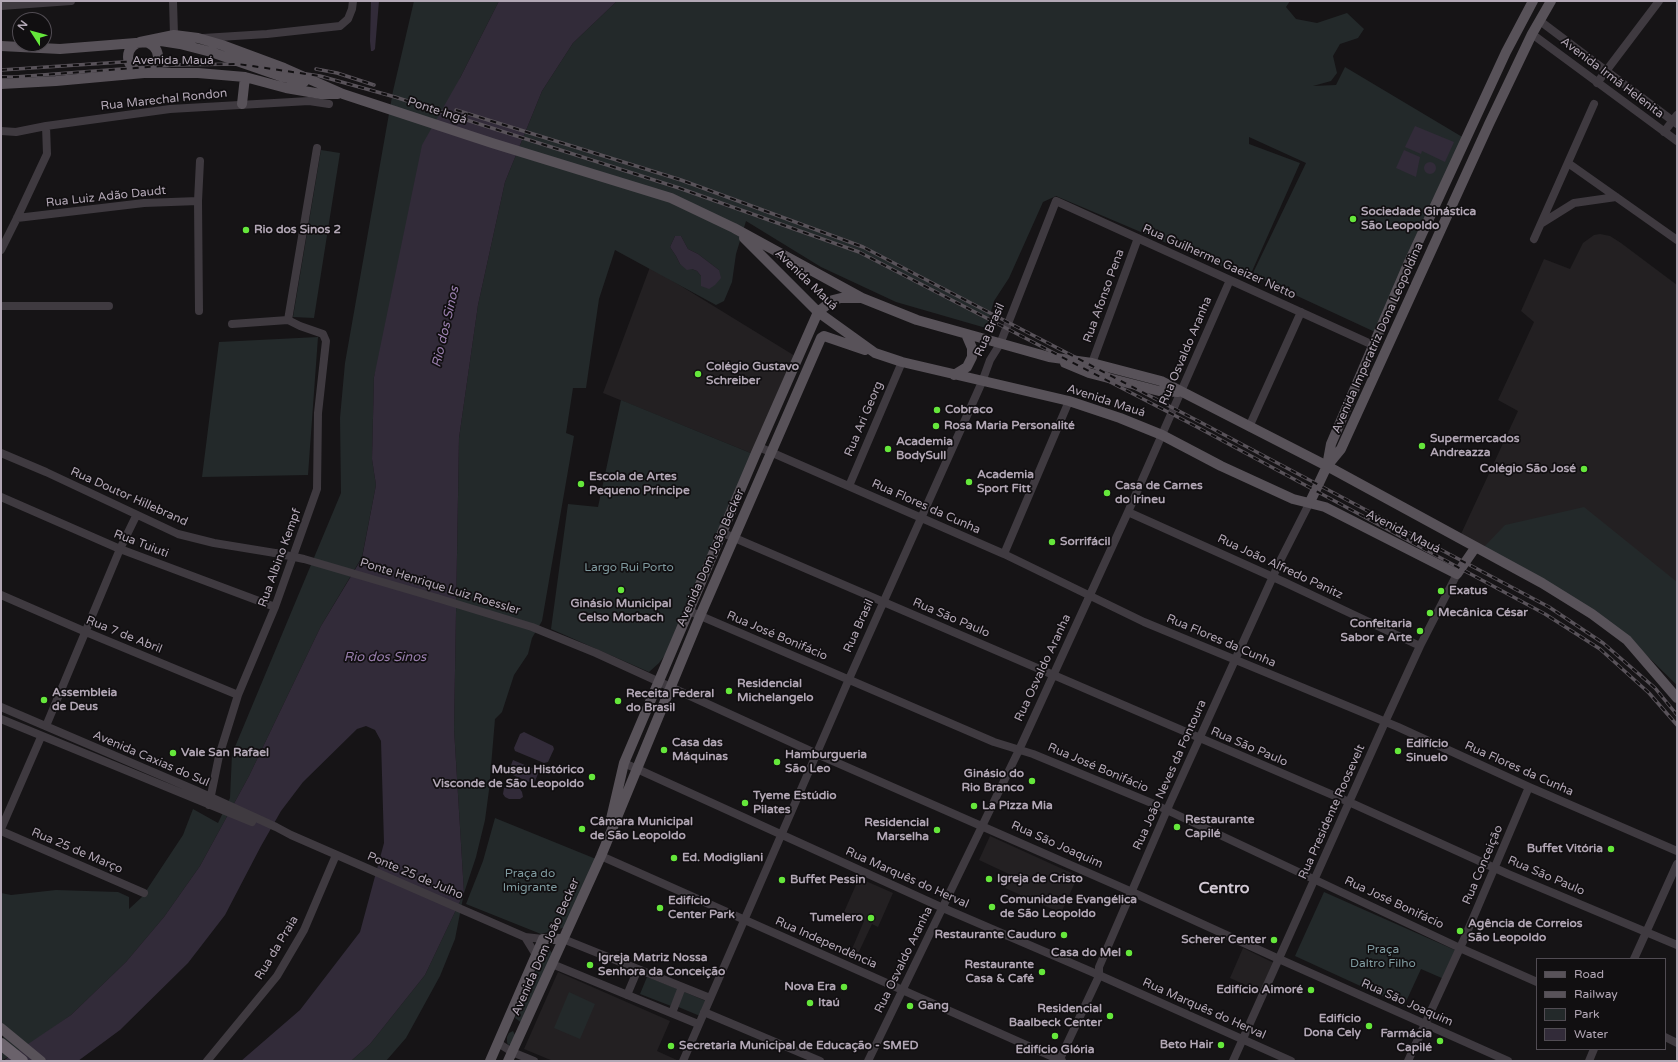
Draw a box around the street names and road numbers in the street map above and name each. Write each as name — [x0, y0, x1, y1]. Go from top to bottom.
street label: Avenida Irmã Helenita — [1558, 35, 1666, 121]
street label: Avenida Mauá — [132, 54, 214, 68]
street label: Rua Marechal Rondon — [100, 86, 228, 114]
street label: Ponte Ingá — [405, 95, 469, 127]
street label: Rua Luiz Adão Daudt — [45, 184, 167, 210]
street label: Rua Guilherme Gaeizer Netto — [1140, 222, 1298, 302]
street label: Avenida Imperatriz Dona Leopoldina — [1329, 240, 1427, 436]
street label: Avenida Mauá — [772, 246, 840, 314]
street label: Rua Afonso Pena — [1080, 247, 1128, 345]
street label: Rua Osvaldo Aranha — [1157, 294, 1215, 408]
street label: Rua Brasil — [972, 301, 1008, 359]
street label: Rua Ari Georg — [842, 379, 886, 459]
street label: Avenida Mauá — [1065, 382, 1147, 420]
street label: Rua Doutor Hillebrand — [68, 465, 190, 529]
street label: Rua Flores da Cunha — [869, 477, 983, 537]
street label: Avenida Dom João Becker — [674, 487, 748, 629]
street label: Rua Albino Kempf — [255, 507, 305, 609]
street label: Avenida Mauá — [1363, 507, 1443, 557]
street label: Rua Tuiuti — [112, 527, 170, 561]
street label: Rua João Alfredo Panitz — [1215, 532, 1345, 602]
street label: Ponte Henrique Luiz Roessler — [358, 556, 522, 618]
street label: Rua São Paulo — [910, 595, 992, 641]
street label: Rua Brasil — [841, 597, 877, 655]
street label: Rua José Bonifácio — [725, 608, 829, 664]
street label: Rua Flores da Cunha — [1164, 611, 1278, 671]
street label: Rua Osvaldo Aranha — [1012, 612, 1074, 724]
street label: Rua 7 de Abril — [84, 613, 164, 657]
street label: Rua João Neves da Fontoura — [1130, 698, 1210, 852]
street label: Rua São Paulo — [1208, 724, 1290, 770]
street label: Avenida Caxias do Sul — [91, 728, 211, 790]
street label: Rua Flores da Cunha — [1462, 739, 1576, 799]
street label: Rua José Bonifácio — [1046, 740, 1150, 796]
street label: Rua Presidente Roosevelt — [1296, 742, 1368, 882]
street label: Rua São Joaquim — [1009, 818, 1105, 872]
street label: Rua Conceição — [1460, 823, 1506, 907]
street label: Rua 25 de Março — [29, 825, 125, 877]
street label: Rua Marquês do Herval — [843, 844, 971, 912]
street label: Ponte 25 de Julho — [365, 849, 465, 903]
street label: Rua São Paulo — [1505, 853, 1587, 899]
street label: Rua José Bonifácio — [1342, 874, 1446, 932]
street label: Avenida Dom João Becker — [509, 876, 583, 1018]
street label: Rua Osvaldo Aranha — [872, 904, 936, 1016]
street label: Rua da Praia — [252, 913, 302, 983]
street label: Rua Independência — [773, 914, 879, 972]
street label: Rua Marquês do Herval — [1140, 975, 1268, 1043]
street label: Rua São Joaquim — [1359, 976, 1455, 1030]

